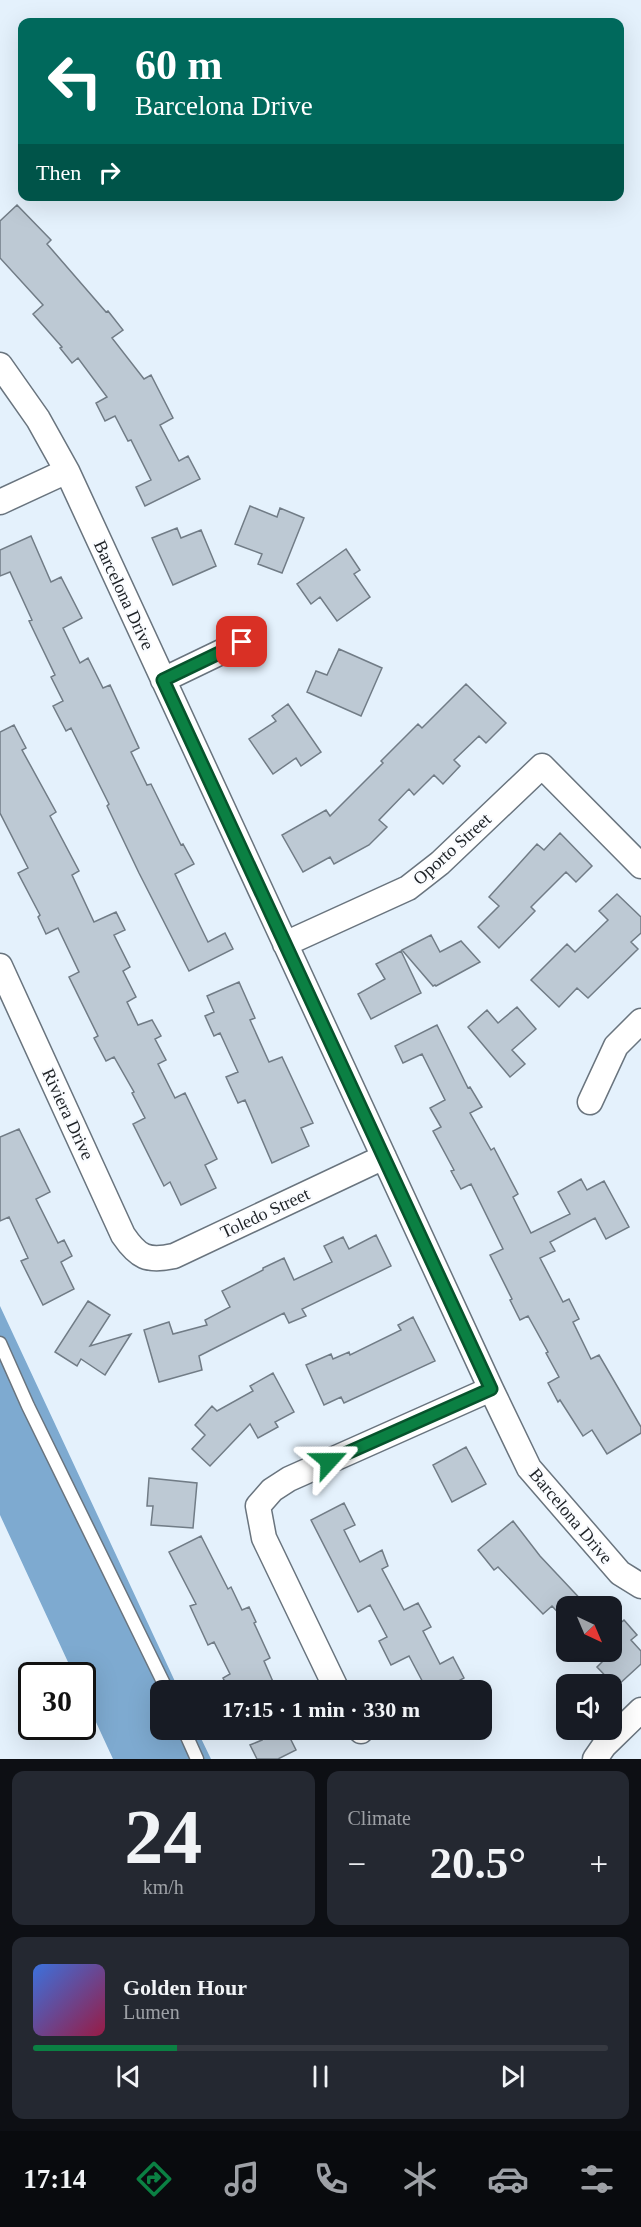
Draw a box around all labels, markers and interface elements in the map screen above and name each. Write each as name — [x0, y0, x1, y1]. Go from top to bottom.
icon: left — [36, 42, 114, 120]
text: 60 m — [135, 42, 223, 88]
text: Barcelona Drive — [135, 91, 313, 121]
icon: right — [93, 156, 126, 189]
text: Then — [36, 160, 81, 185]
street label: Barcelona Drive — [90, 537, 158, 653]
pin — [216, 616, 267, 667]
icon: arrive — [225, 625, 258, 658]
street label: Oporto Street — [409, 809, 495, 889]
street label: Riviera Drive — [38, 1065, 98, 1163]
street label: Toledo Street — [217, 1184, 313, 1242]
position arrow — [297, 1429, 361, 1493]
street label: Barcelona Drive — [525, 1464, 617, 1568]
north arrow — [556, 1596, 622, 1662]
map controls — [556, 1596, 622, 1740]
speed limit sign: 30 — [18, 1662, 96, 1740]
button: sound — [556, 1674, 622, 1740]
text: 17:15 · 1 min · 330 m — [222, 1697, 420, 1722]
text: 24 — [124, 1793, 202, 1880]
text: Climate — [348, 1807, 411, 1829]
text: 20.5° — [429, 1838, 526, 1888]
text: − — [348, 1846, 366, 1882]
text: + — [589, 1846, 608, 1882]
text: km/h — [143, 1876, 184, 1898]
text: Golden Hour — [123, 1975, 247, 2000]
text: Lumen — [123, 2001, 180, 2023]
icon: previous — [112, 2060, 145, 2093]
icon: pause — [304, 2060, 337, 2093]
icon: next — [496, 2060, 529, 2093]
icon: directions — [133, 2158, 175, 2200]
icon: music — [221, 2158, 263, 2200]
icon: phone — [310, 2158, 352, 2200]
icon: climate — [399, 2158, 441, 2200]
icon: car — [487, 2158, 529, 2200]
icon: filters — [576, 2158, 618, 2200]
text: 17:14 — [23, 2164, 86, 2194]

